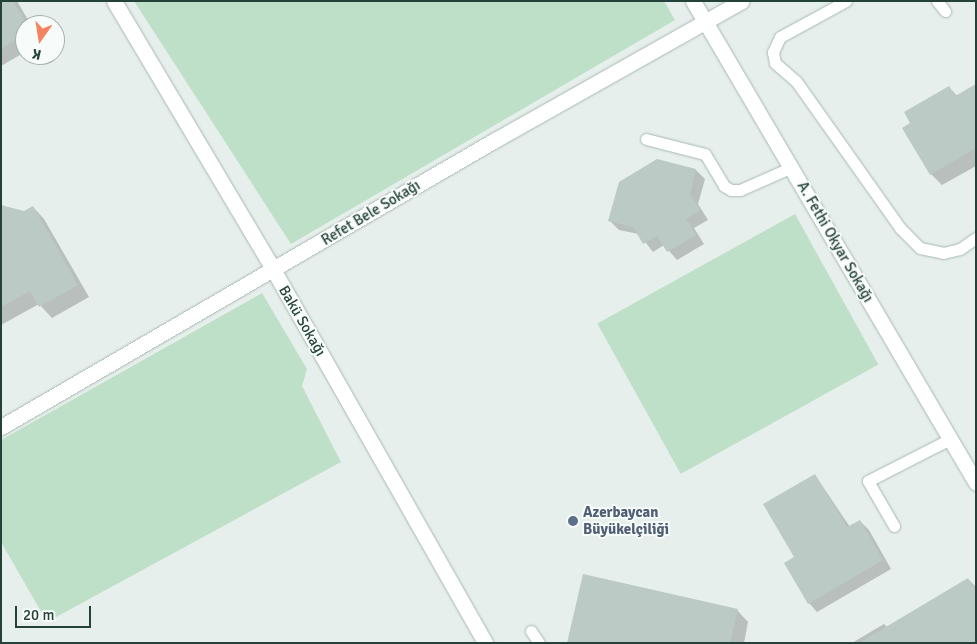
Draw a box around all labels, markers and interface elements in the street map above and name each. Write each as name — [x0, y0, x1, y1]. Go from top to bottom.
north arrow — [15, 15, 65, 65]
text: K — [31, 45, 43, 63]
street label: Refet Bele Sokağı — [318, 176, 424, 250]
street label: A. Fethi Okyar Sokağı — [793, 178, 877, 306]
street label: Bakü Sokağı — [275, 282, 329, 360]
place label: Azerbaycan Büyükelçiliği — [583, 503, 669, 538]
marker: Azerbaycan Büyükelçiliği — [567, 515, 579, 527]
scale bar — [18, 596, 94, 628]
text: 20 m — [23, 606, 54, 624]

